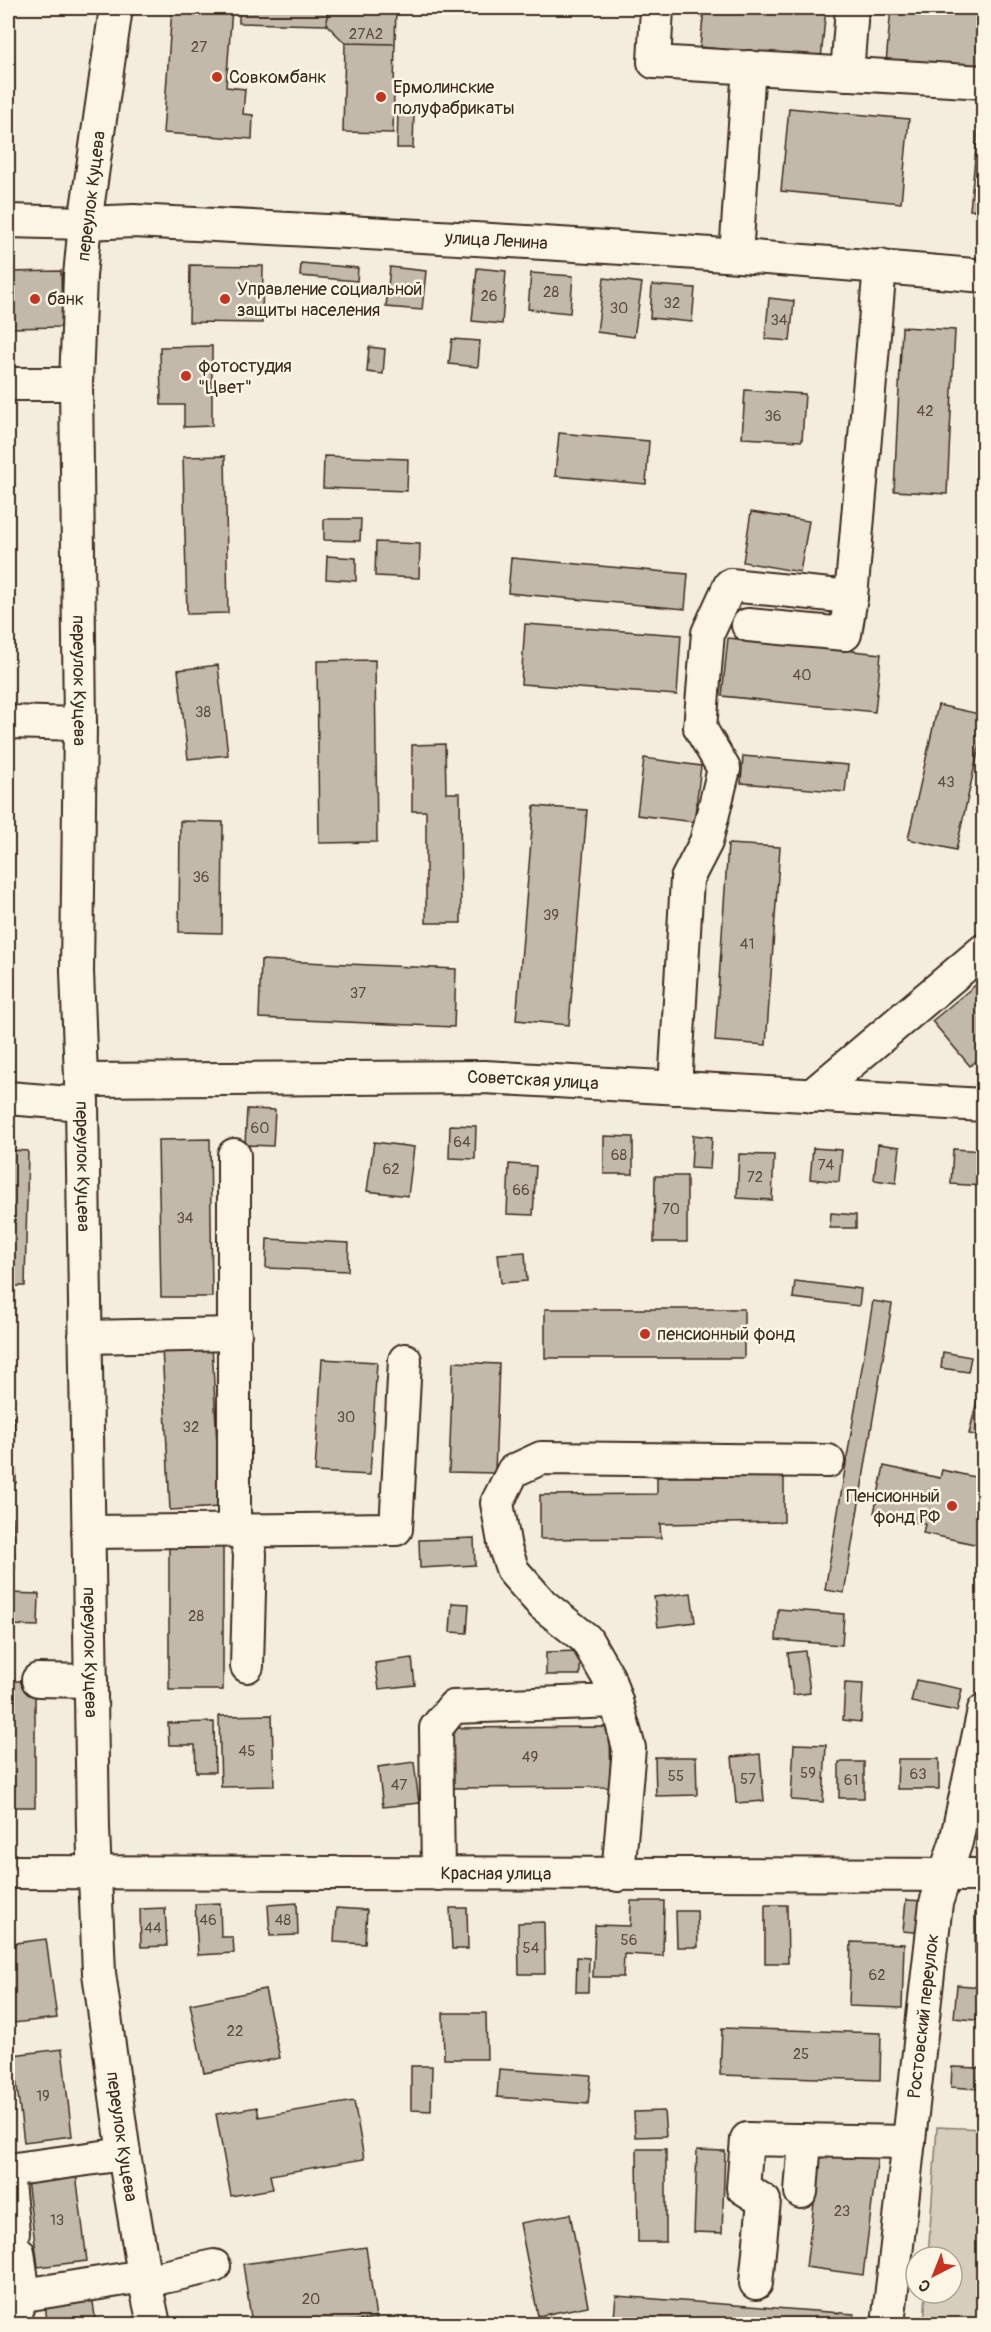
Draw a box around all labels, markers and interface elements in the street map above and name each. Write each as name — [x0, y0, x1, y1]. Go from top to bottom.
house number: 27А2 — [349, 25, 383, 44]
house number: 27 — [191, 38, 207, 57]
place label: Совкомбанк — [229, 66, 326, 89]
marker: Совкомбанк — [210, 70, 224, 84]
place label: Ермолинские полуфабрикаты — [393, 76, 515, 120]
marker: Ермолинские полуфабрикаты — [374, 90, 388, 104]
street label: переулок Куцева — [72, 130, 111, 262]
street label: улица Ленина — [443, 226, 548, 255]
place label: Управление социальной защиты населения — [237, 278, 422, 322]
house number: 28 — [543, 283, 559, 302]
house number: 26 — [480, 287, 498, 306]
place label: банк — [47, 288, 84, 311]
marker: банк — [28, 292, 42, 306]
marker: Управление социальной защиты населения — [218, 292, 232, 306]
house number: 32 — [664, 294, 680, 313]
house number: 30 — [610, 299, 628, 318]
house number: 34 — [770, 311, 788, 330]
place label: фотостудия "Цвет" — [198, 355, 292, 399]
marker: фотостудия "Цвет" — [179, 369, 193, 383]
house number: 42 — [916, 402, 934, 421]
house number: 36 — [764, 407, 782, 426]
street label: переулок Куцева — [67, 615, 91, 746]
house number: 40 — [793, 666, 811, 685]
house number: 38 — [195, 703, 211, 722]
house number: 43 — [937, 773, 955, 792]
house number: 36 — [192, 868, 210, 887]
house number: 39 — [543, 906, 559, 925]
house number: 41 — [740, 935, 754, 954]
house number: 37 — [350, 984, 366, 1003]
street label: Советская улица — [467, 1066, 599, 1095]
street label: переулок Куцева — [70, 1101, 95, 1232]
house number: 60 — [251, 1119, 269, 1138]
house number: 64 — [453, 1133, 471, 1152]
house number: 68 — [611, 1146, 628, 1165]
house number: 74 — [818, 1156, 835, 1175]
house number: 62 — [382, 1160, 400, 1179]
house number: 72 — [747, 1168, 763, 1187]
house number: 66 — [512, 1181, 530, 1200]
house number: 70 — [662, 1200, 680, 1219]
house number: 34 — [176, 1209, 194, 1228]
place label: пенсионный фонд — [657, 1323, 795, 1346]
marker: пенсионный фонд — [638, 1327, 652, 1341]
house number: 30 — [337, 1408, 355, 1427]
house number: 32 — [183, 1418, 199, 1437]
place label: Пенсионный фонд РФ — [846, 1485, 940, 1529]
marker: Пенсионный фонд РФ — [945, 1499, 959, 1513]
street label: переулок Куцева — [77, 1587, 102, 1718]
house number: 28 — [188, 1607, 204, 1626]
house number: 45 — [239, 1742, 255, 1761]
house number: 49 — [522, 1748, 538, 1767]
house number: 59 — [800, 1764, 816, 1783]
house number: 63 — [909, 1765, 927, 1784]
house number: 55 — [668, 1767, 684, 1786]
house number: 57 — [740, 1770, 756, 1789]
house number: 61 — [844, 1771, 858, 1790]
house number: 47 — [391, 1776, 407, 1795]
street label: Красная улица — [440, 1862, 552, 1886]
house number: 46 — [199, 1911, 217, 1930]
house number: 48 — [275, 1911, 292, 1930]
house number: 44 — [144, 1919, 162, 1938]
house number: 56 — [621, 1931, 637, 1950]
street label: Ростовский переулок — [903, 1933, 944, 2100]
house number: 54 — [523, 1939, 540, 1958]
house number: 62 — [868, 1966, 886, 1985]
house number: 22 — [227, 2022, 243, 2041]
house number: 25 — [793, 2045, 809, 2064]
street label: переулок Куцева — [101, 2070, 143, 2203]
house number: 19 — [36, 2087, 50, 2106]
house number: 23 — [834, 2202, 850, 2221]
house number: 13 — [50, 2211, 64, 2230]
north arrow — [904, 2245, 964, 2305]
text: С — [914, 2275, 935, 2296]
house number: 20 — [302, 2290, 320, 2309]

